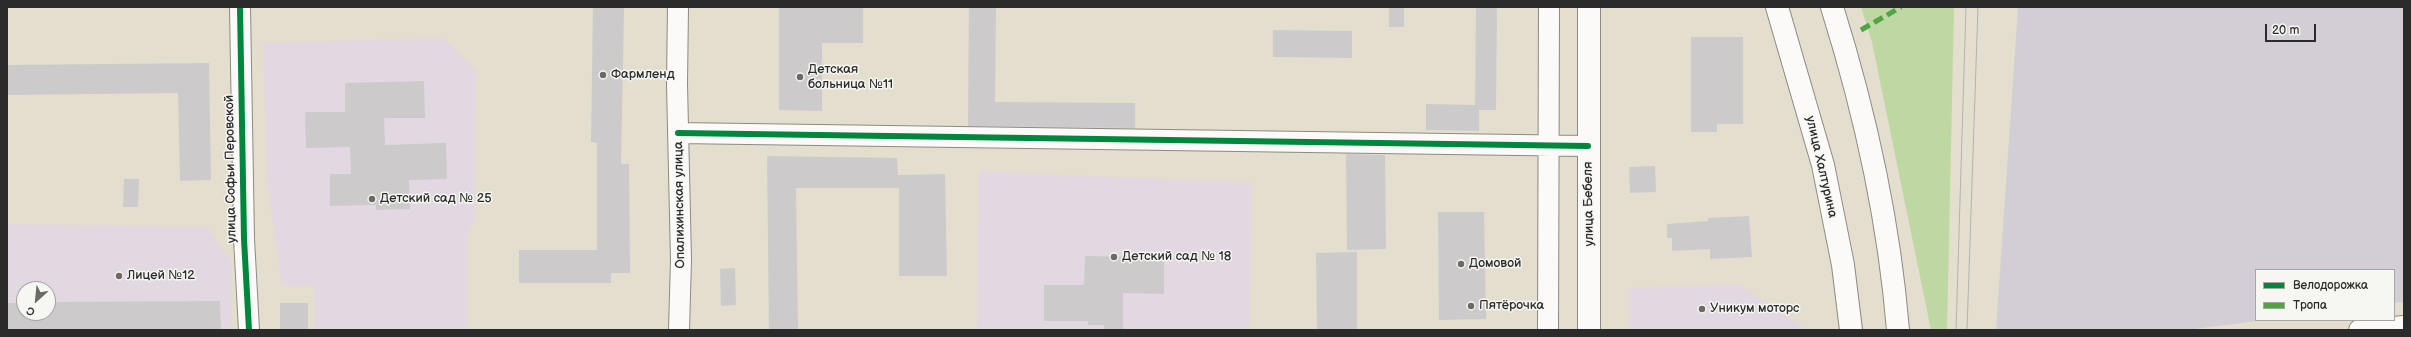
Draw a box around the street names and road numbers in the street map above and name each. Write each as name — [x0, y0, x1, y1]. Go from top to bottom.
street label: улица Софьи Перовской — [222, 95, 240, 243]
street label: улица Халтурина — [1802, 115, 1840, 219]
street label: Опалихинская улица — [671, 141, 689, 269]
street label: улица Бебеля — [1580, 162, 1598, 246]

